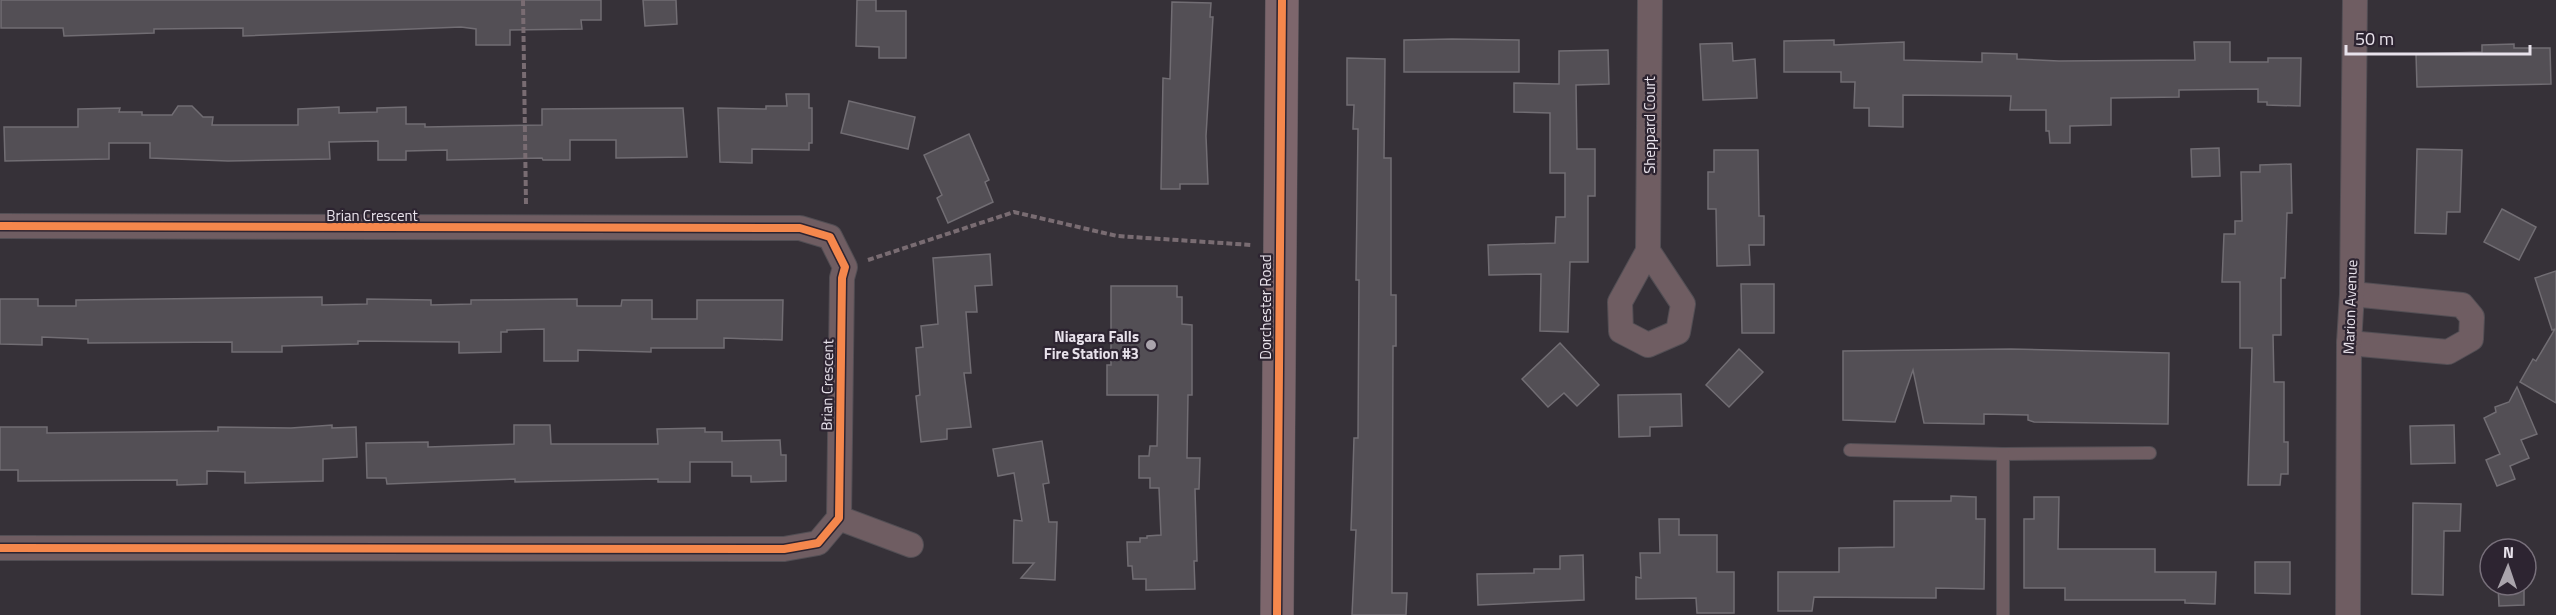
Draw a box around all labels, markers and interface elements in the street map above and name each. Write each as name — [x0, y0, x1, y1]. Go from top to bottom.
scale bar — [2346, 18, 2530, 56]
text: 50 m — [2355, 25, 2394, 52]
street label: Sheppard Court — [1638, 75, 1661, 174]
street label: Brian Crescent — [326, 204, 419, 227]
street label: Dorchester Road — [1254, 254, 1277, 360]
street label: Marion Avenue — [2337, 259, 2363, 355]
place label: Niagara Falls Fire Station #3 — [1044, 325, 1139, 365]
street label: Brian Crescent — [815, 338, 839, 431]
marker: Niagara Falls Fire Station #3 — [1144, 338, 1158, 352]
north arrow — [2478, 537, 2538, 597]
text: N — [2503, 540, 2514, 564]

